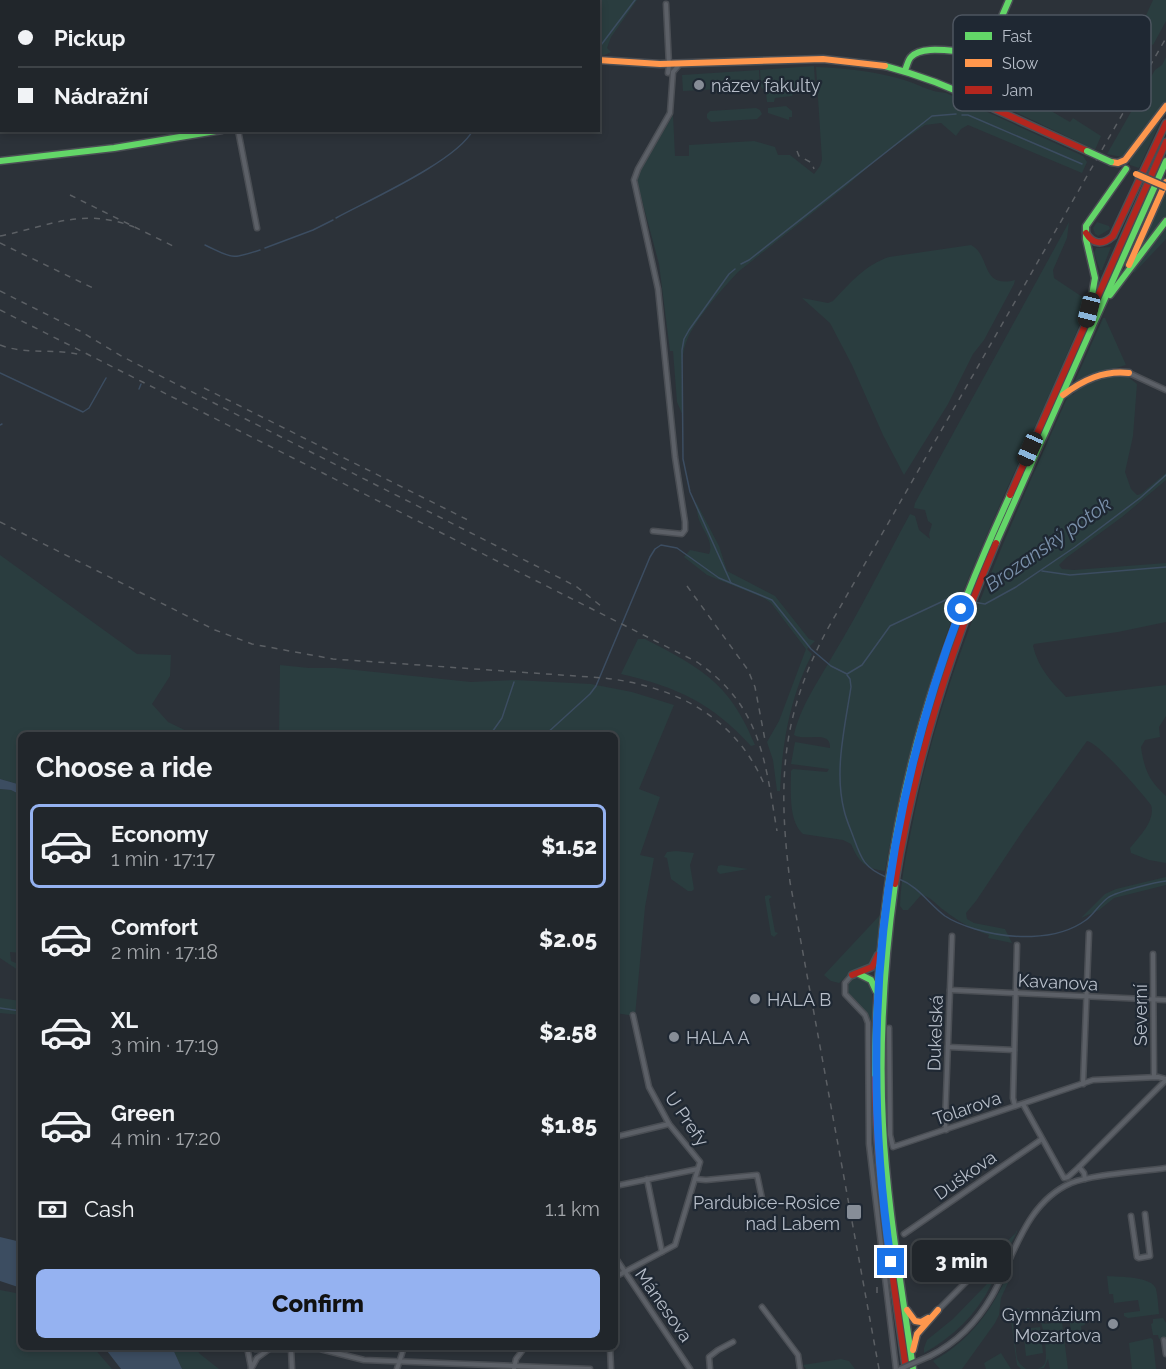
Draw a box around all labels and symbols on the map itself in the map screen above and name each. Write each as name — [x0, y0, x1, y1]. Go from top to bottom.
legend — [953, 15, 1151, 111]
text: Fast — [1002, 27, 1033, 46]
text: Slow — [1002, 54, 1038, 73]
place label: název fakulty — [711, 75, 821, 96]
marker: název fakulty — [692, 78, 706, 92]
text: Jam — [1002, 81, 1033, 100]
car — [1076, 290, 1102, 330]
car — [1014, 429, 1046, 469]
water label: Brozanský potok — [980, 491, 1116, 596]
route start — [947, 595, 974, 622]
street label: Kavanova — [1017, 969, 1099, 995]
street label: Severní — [1130, 984, 1151, 1046]
place label: HALA B — [767, 989, 831, 1010]
marker: HALA B — [748, 992, 762, 1006]
street label: Dukelská — [923, 995, 947, 1071]
place label: HALA A — [686, 1027, 750, 1048]
marker: HALA A — [667, 1030, 681, 1044]
street label: Tolarova — [931, 1087, 1003, 1129]
street label: U Prefy — [661, 1088, 713, 1150]
street label: Duškova — [930, 1146, 1000, 1204]
place label: Pardubice-Rosice nad Labem — [693, 1192, 840, 1234]
marker: Pardubice-Rosice nad Labem — [845, 1203, 863, 1221]
callout: 3 min — [912, 1241, 1011, 1283]
route end — [877, 1248, 904, 1275]
street label: Mánesova — [631, 1264, 697, 1346]
place label: Gymnázium Mozartova — [1002, 1304, 1101, 1346]
marker: Gymnázium Mozartova — [1106, 1317, 1120, 1331]

